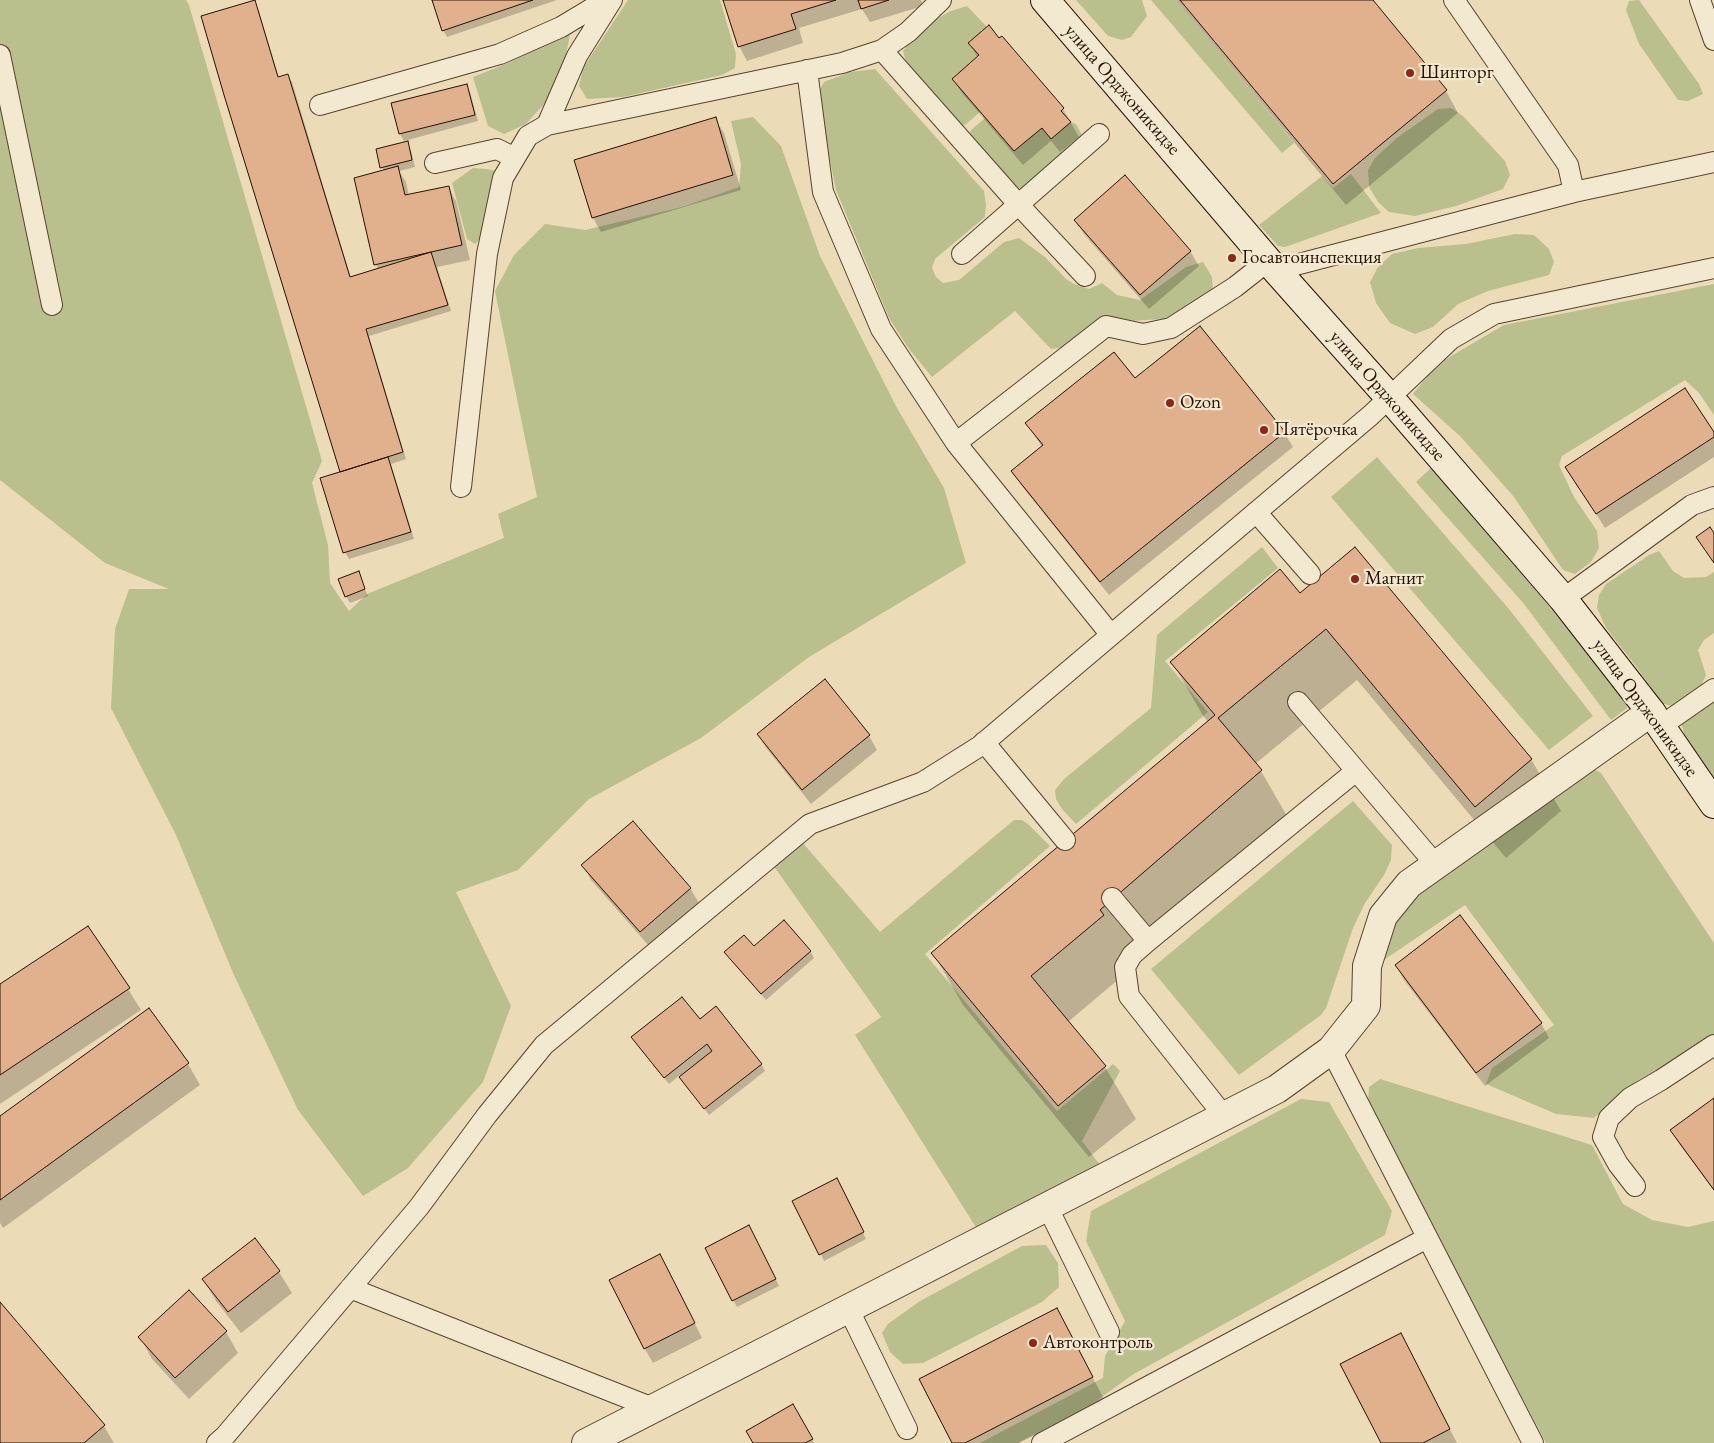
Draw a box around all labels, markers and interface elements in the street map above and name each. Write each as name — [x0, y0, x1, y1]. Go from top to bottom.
street label: улица Орджоникидзе — [1059, 20, 1185, 160]
place label: Шинторг — [1420, 62, 1493, 84]
marker: Шинторг — [1404, 67, 1416, 79]
place label: Госавтоинспекция — [1242, 247, 1382, 269]
marker: Госавтоинспекция — [1226, 252, 1238, 264]
street label: улица Орджоникидзе — [1324, 326, 1450, 466]
place label: Ozon — [1180, 392, 1221, 414]
marker: Ozon — [1164, 397, 1176, 409]
place label: Пятёрочка — [1274, 419, 1358, 441]
marker: Пятёрочка — [1258, 424, 1270, 436]
place label: Магнит — [1365, 568, 1424, 590]
marker: Магнит — [1349, 573, 1361, 585]
street label: улица Орджоникидзе — [1587, 634, 1703, 782]
place label: Автоконтроль — [1043, 1332, 1153, 1354]
marker: Автоконтроль — [1027, 1337, 1039, 1349]

